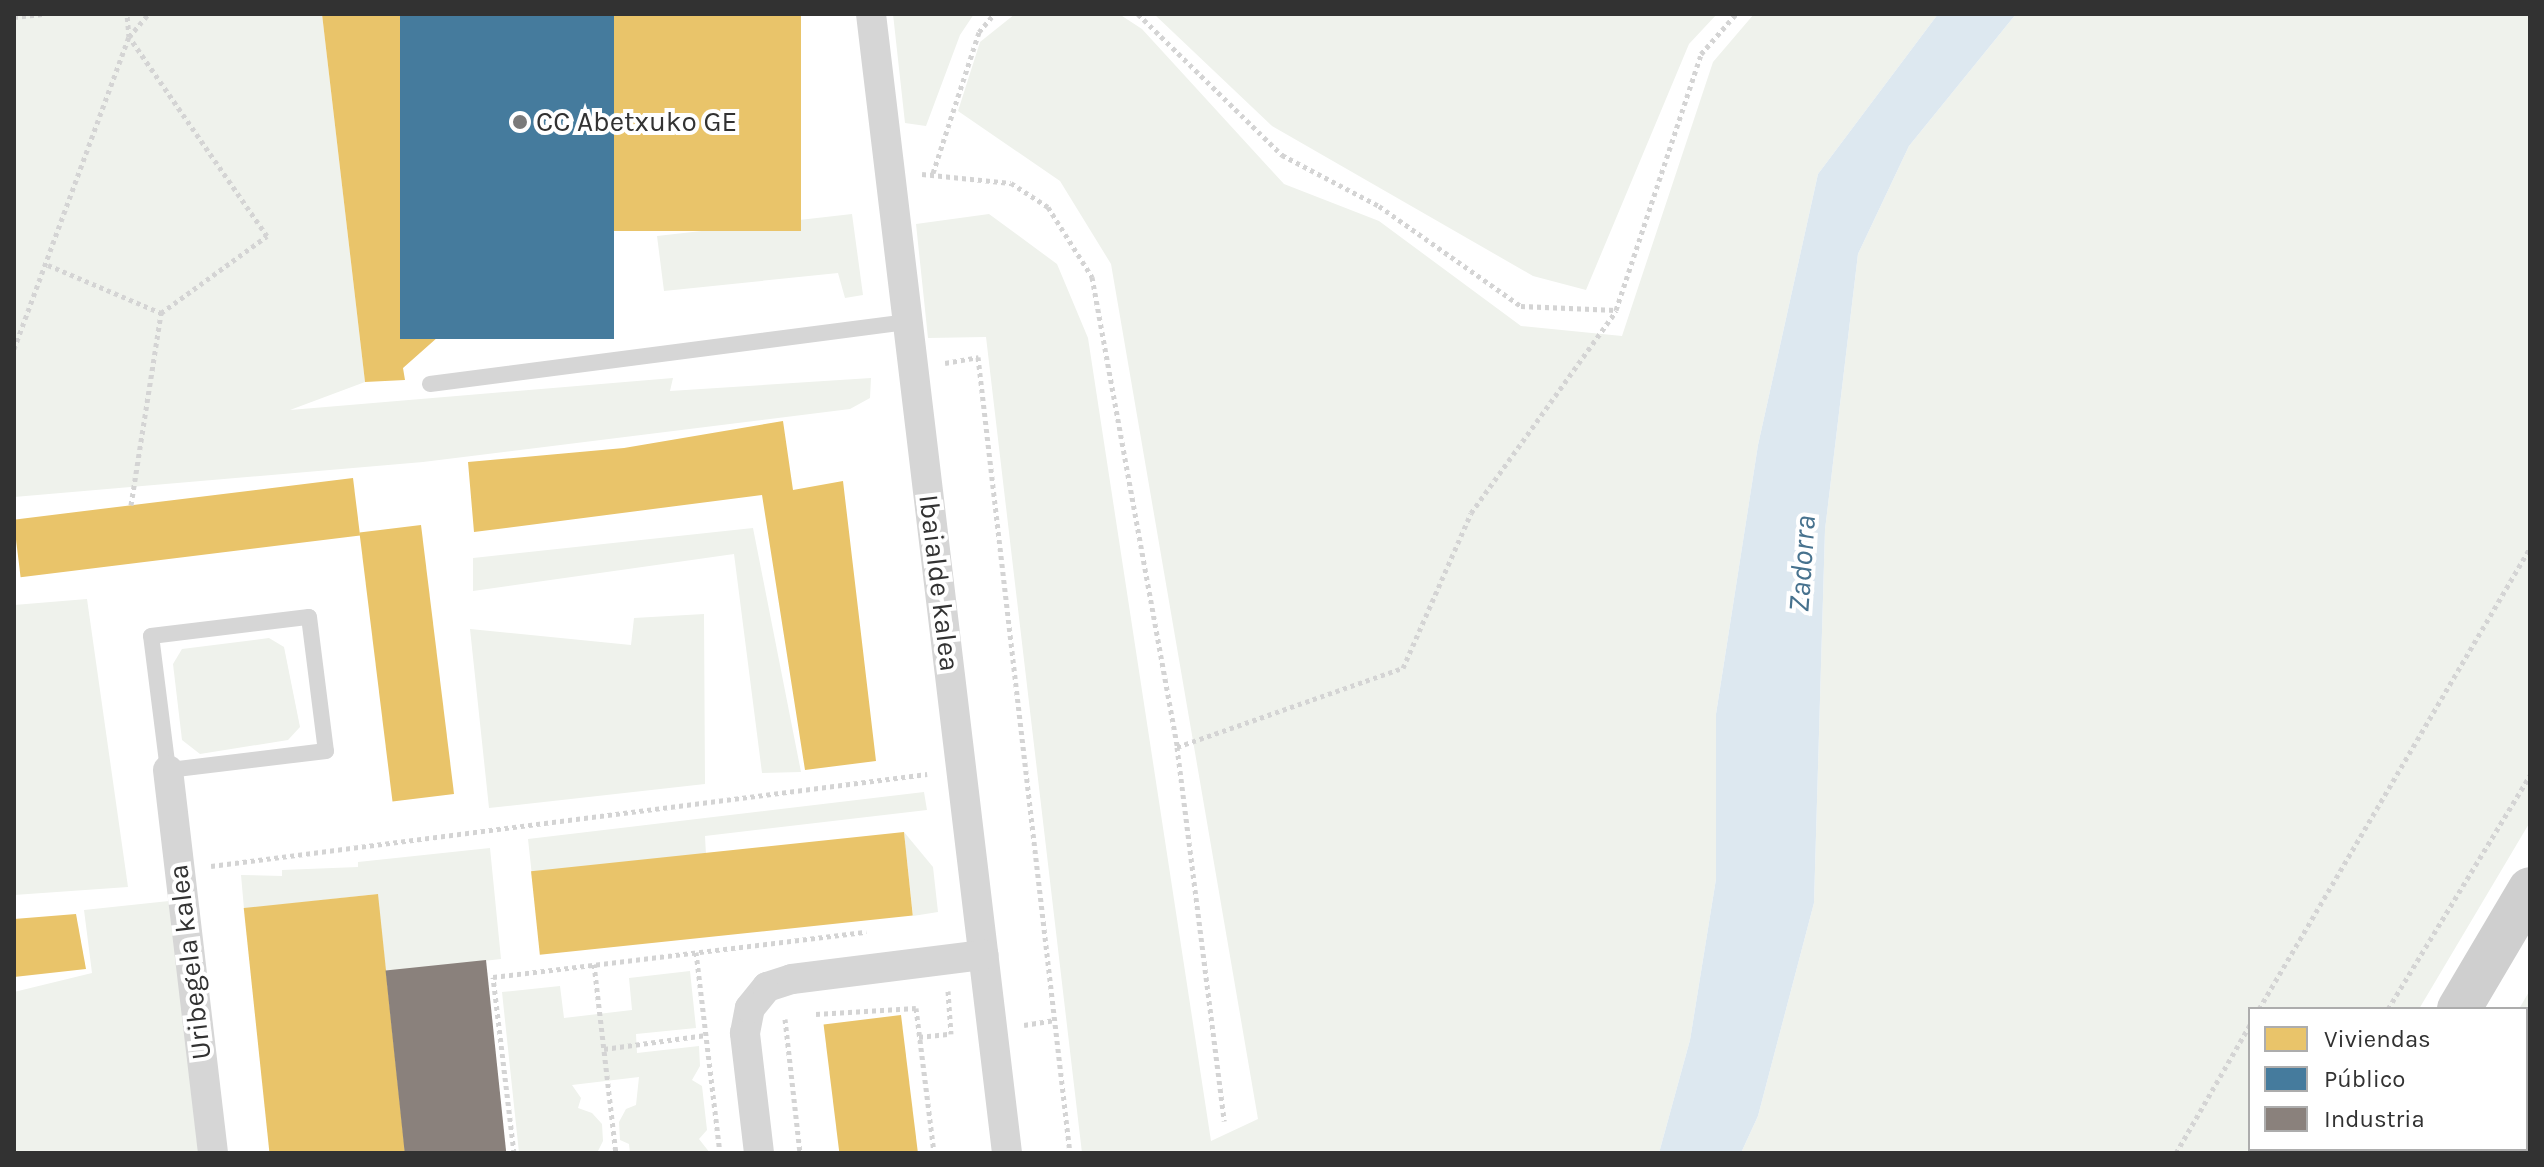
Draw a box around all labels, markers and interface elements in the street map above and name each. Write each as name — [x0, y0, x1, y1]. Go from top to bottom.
place label: CC Abetxuko GE — [536, 105, 737, 139]
marker: CC Abetxuko GE — [511, 113, 529, 131]
street label: Ibaialde kalea — [911, 493, 967, 673]
water label: Zadorra — [1781, 514, 1823, 614]
street label: Uribegela kalea — [161, 862, 219, 1062]
legend — [2248, 1007, 2528, 1151]
text: Viviendas — [2324, 1025, 2431, 1053]
text: Público — [2324, 1065, 2405, 1093]
text: Industria — [2324, 1105, 2425, 1133]

